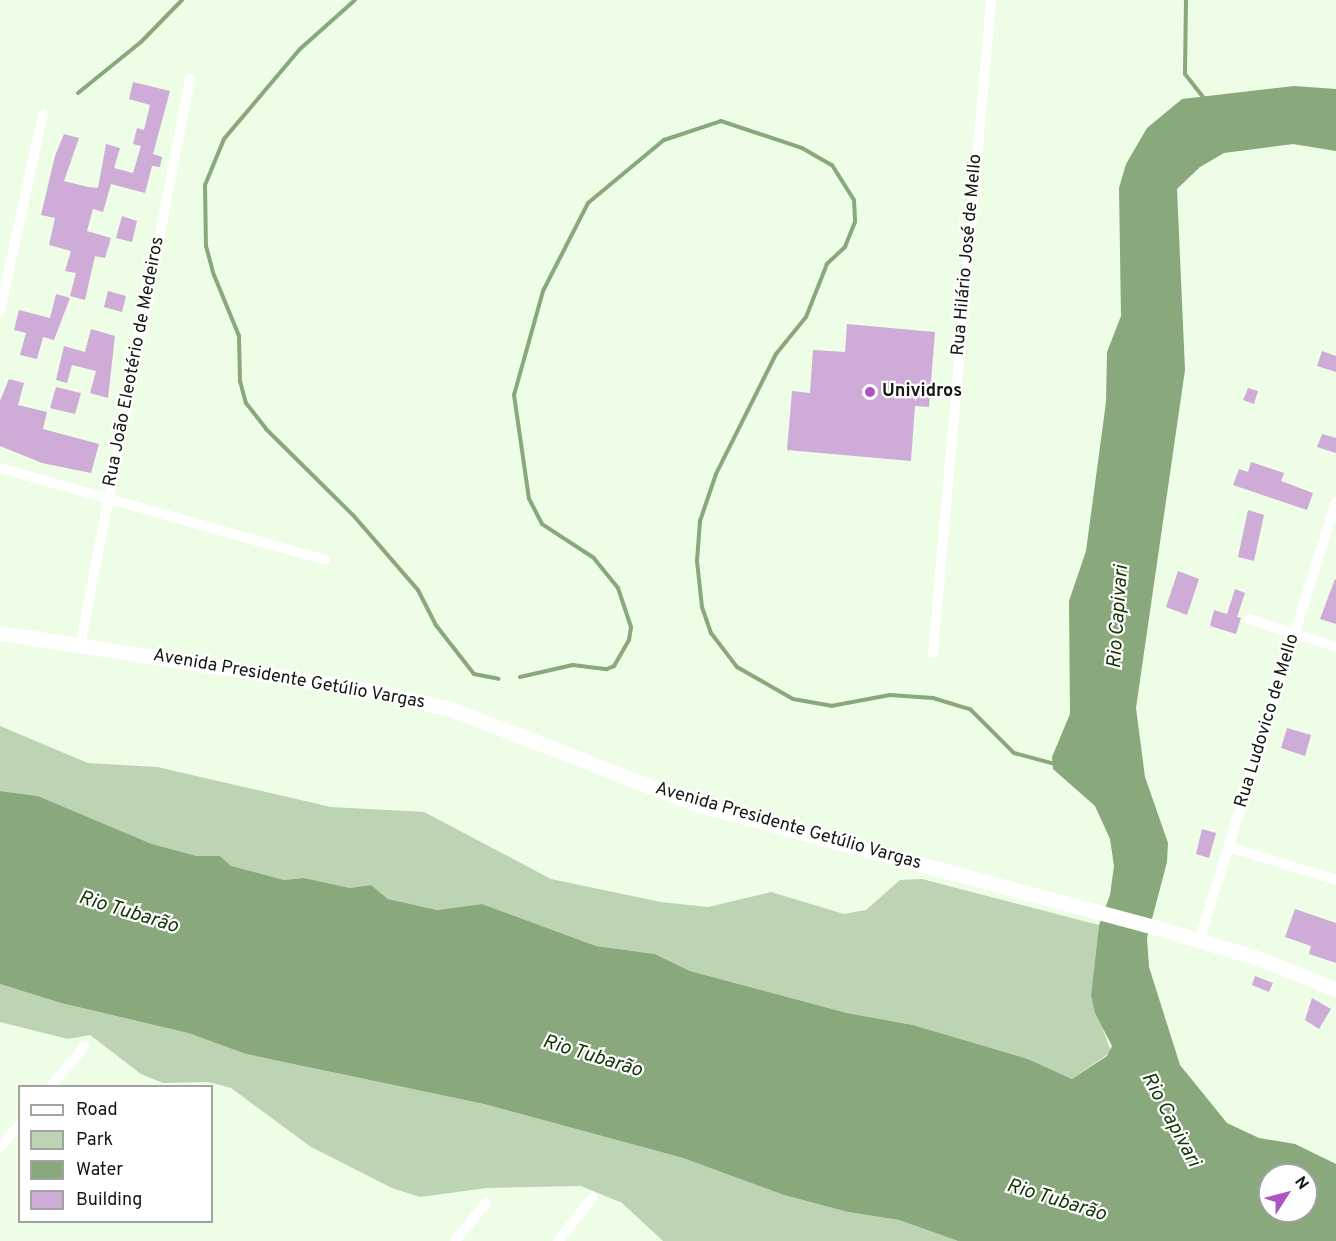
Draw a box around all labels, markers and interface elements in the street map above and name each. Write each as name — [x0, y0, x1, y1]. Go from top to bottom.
street label: Rua Hilário José de Mello — [948, 153, 988, 357]
street label: Rua João Eleotério de Medeiros — [100, 235, 170, 489]
place label: Unividros — [882, 381, 962, 403]
marker: Unividros — [863, 385, 877, 399]
water label: Rio Capivari — [1103, 564, 1135, 670]
street label: Rua Ludovico de Mello — [1231, 631, 1305, 811]
street label: Avenida Presidente Getúlio Vargas — [151, 645, 427, 715]
street label: Avenida Presidente Getúlio Vargas — [652, 779, 924, 875]
water label: Rio Tubarão — [75, 886, 181, 940]
water label: Rio Tubarão — [539, 1030, 645, 1084]
water label: Rio Capivari — [1135, 1069, 1205, 1171]
legend — [18, 1085, 213, 1223]
text: Road — [76, 1099, 118, 1122]
text: Park — [76, 1129, 113, 1152]
text: Water — [76, 1159, 123, 1182]
north arrow — [1258, 1163, 1318, 1223]
text: N — [1289, 1173, 1312, 1194]
water label: Rio Tubarão — [1003, 1174, 1109, 1228]
text: Building — [76, 1189, 142, 1212]

